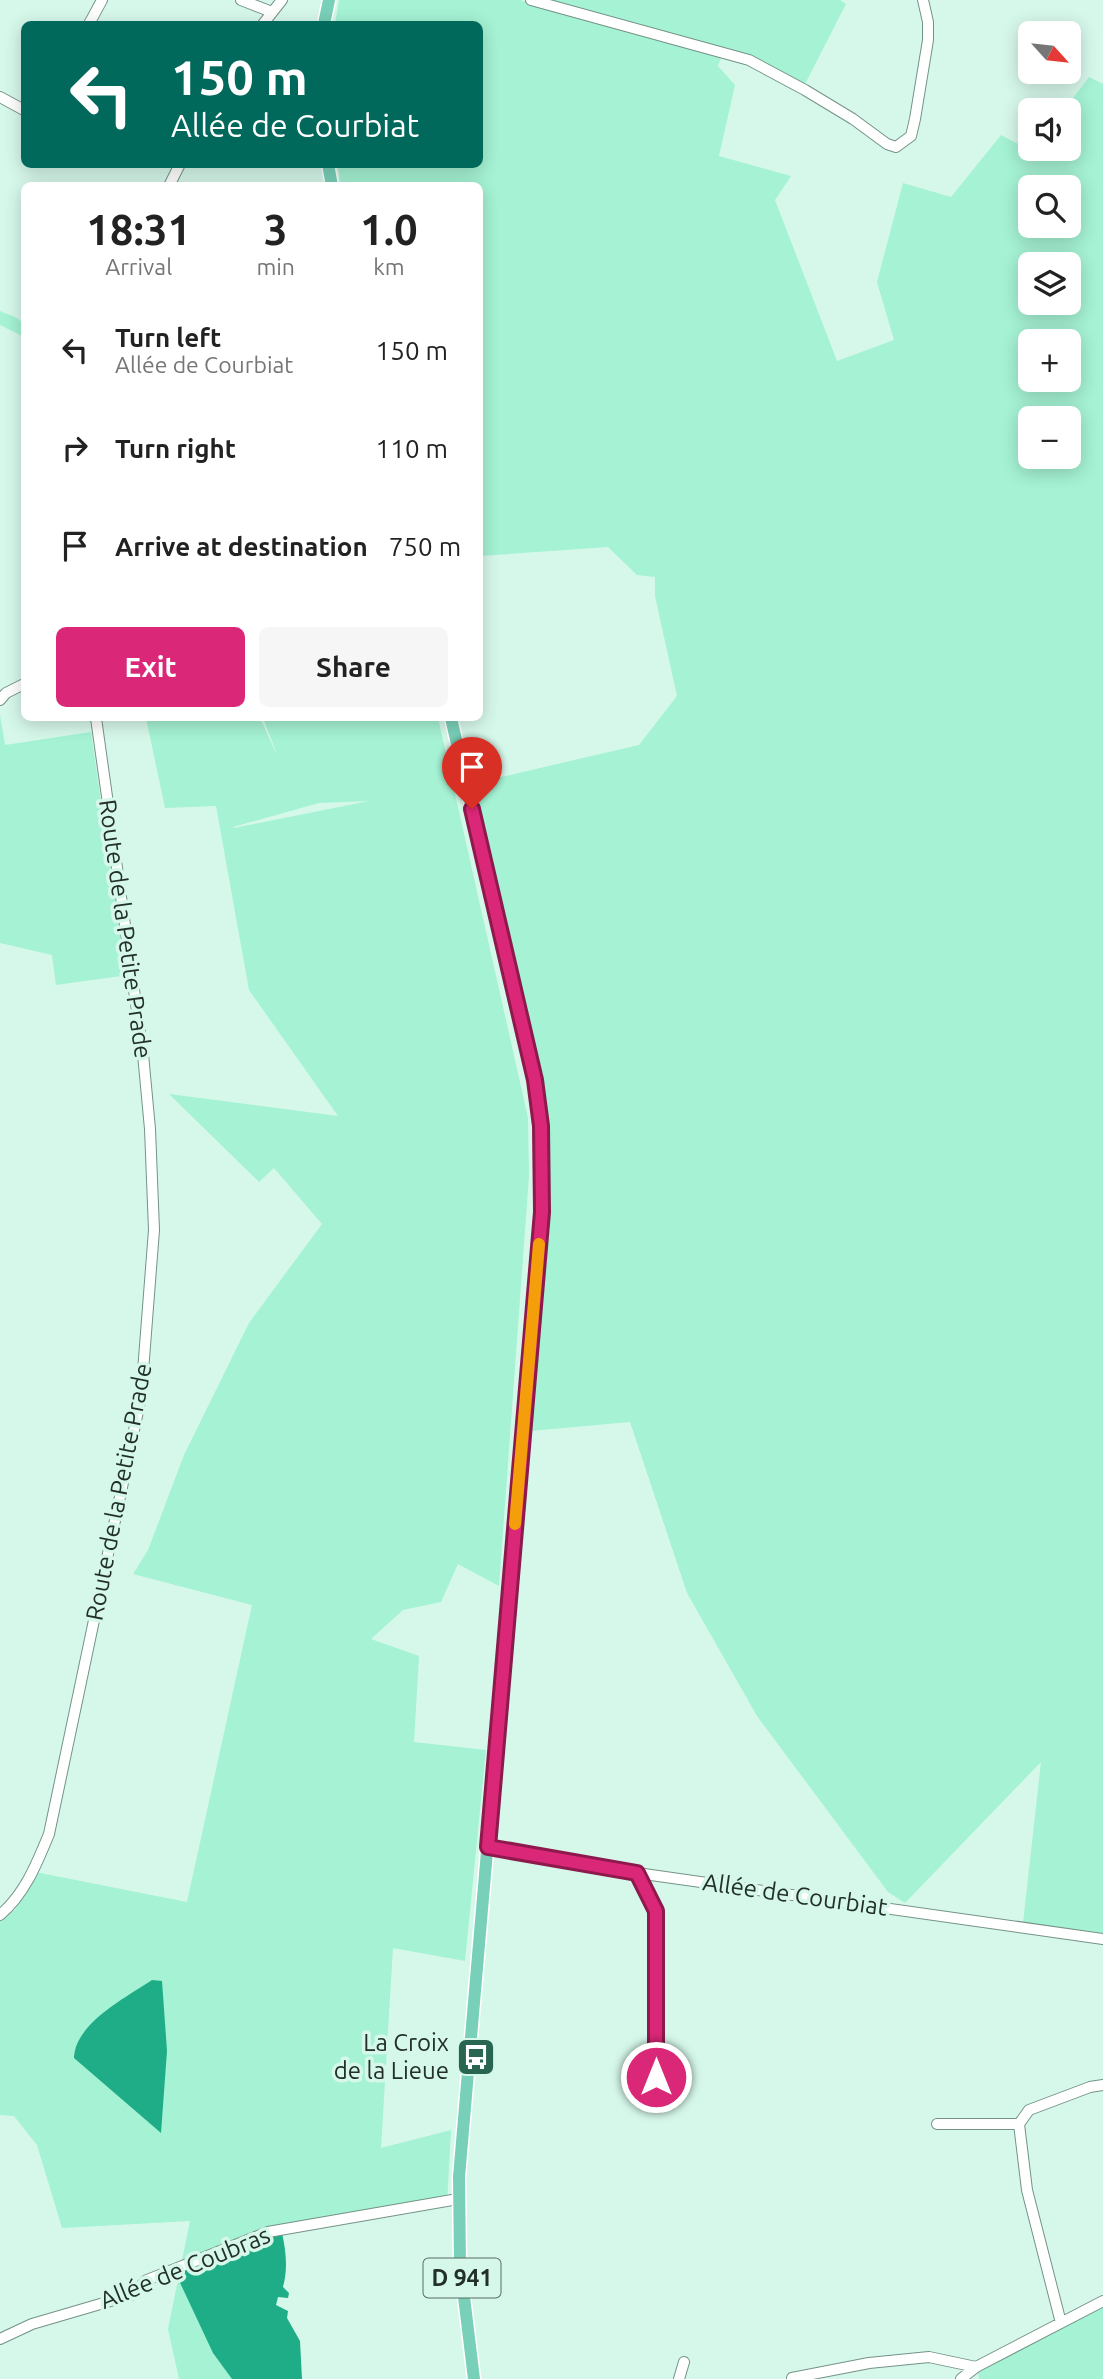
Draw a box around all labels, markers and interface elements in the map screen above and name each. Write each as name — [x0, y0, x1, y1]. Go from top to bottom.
north arrow — [1018, 21, 1082, 84]
map controls — [1018, 21, 1081, 469]
icon: left — [56, 49, 147, 140]
text: 150 m — [171, 49, 308, 104]
button: sound — [1018, 98, 1081, 161]
text: Allée de Courbiat — [171, 107, 419, 143]
button: search — [1018, 175, 1081, 238]
text: 18:31 — [86, 206, 191, 253]
text: 3 — [264, 206, 288, 253]
text: 1.0 — [360, 206, 418, 253]
button: layers — [1018, 252, 1081, 315]
text: Arrival — [105, 254, 172, 279]
text: min — [256, 254, 295, 279]
text: km — [373, 254, 405, 279]
text: Turn left — [115, 323, 221, 352]
button: + — [1018, 329, 1081, 392]
icon: left — [56, 331, 94, 369]
text: 150 m — [376, 336, 448, 365]
text: Allée de Courbiat — [115, 352, 293, 377]
button: − — [1018, 406, 1081, 469]
icon: right — [56, 429, 94, 467]
text: Turn right — [115, 434, 236, 463]
text: 110 m — [376, 434, 448, 463]
icon: arrive — [56, 527, 94, 565]
text: Arrive at destination — [115, 532, 368, 561]
text: 750 m — [389, 532, 461, 561]
button: Exit — [56, 627, 245, 707]
button: Share — [259, 627, 448, 707]
pin — [442, 737, 502, 809]
icon: arrive — [453, 748, 491, 786]
street label: Route de la Petite Prade — [94, 798, 157, 1060]
street label: Route de la Petite Prade — [80, 1361, 157, 1623]
street label: Allée de Courbiat — [701, 1868, 890, 1921]
place label: La Croix de la Lieue — [334, 2029, 449, 2084]
bus stop icon: La Croix de la Lieue — [455, 2036, 497, 2078]
position arrow — [619, 2040, 693, 2114]
street label: Allée de Coubras — [96, 2221, 274, 2314]
road number: D 941 — [424, 2258, 500, 2298]

